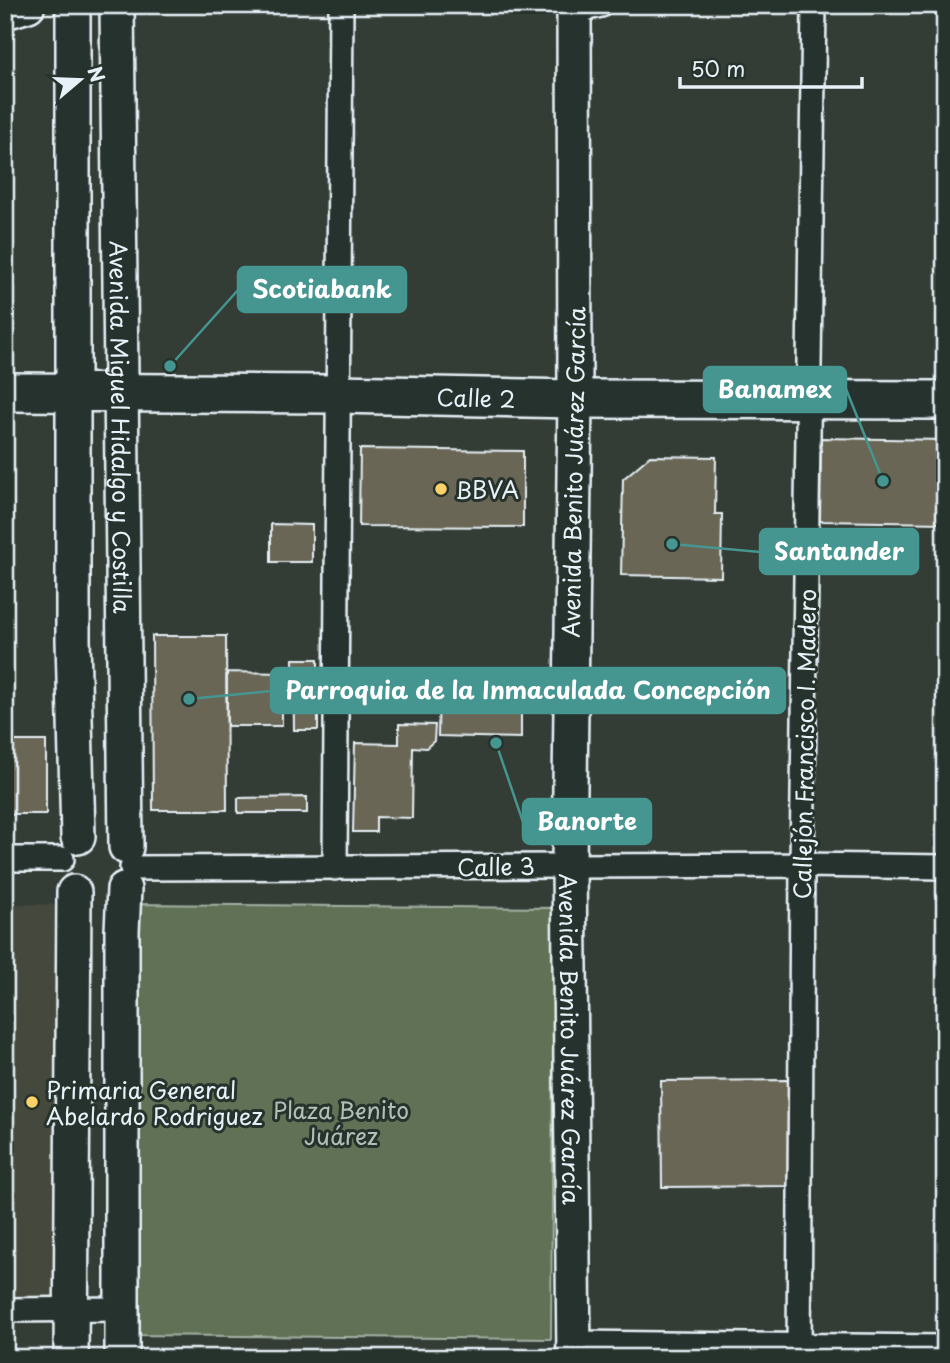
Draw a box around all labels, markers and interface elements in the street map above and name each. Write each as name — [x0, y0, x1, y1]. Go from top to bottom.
north arrow — [46, 46, 116, 116]
scale bar — [680, 46, 862, 90]
text: 50 m — [691, 52, 745, 84]
text: N — [81, 62, 113, 86]
street label: Avenida Miguel Hidalgo y Costilla — [102, 240, 141, 614]
callout: Scotiabank — [238, 267, 406, 312]
text: Scotiabank — [252, 270, 392, 306]
street label: Avenida Benito Juárez García — [553, 306, 593, 638]
callout: Banamex — [704, 367, 846, 412]
text: Banamex — [718, 370, 832, 406]
street label: Calle 2 — [436, 379, 516, 415]
place label: BBVA — [455, 472, 519, 507]
marker: BBVA — [433, 481, 449, 497]
callout: Santander — [760, 529, 918, 574]
text: Santander — [774, 532, 905, 568]
street label: Callejón Francisco I. Madero — [784, 588, 824, 900]
callout: Parroquia de la Inmaculada Concepción — [271, 668, 785, 713]
text: Parroquia de la Inmaculada Concepción — [285, 671, 771, 707]
callout: Banorte — [523, 799, 651, 844]
text: Banorte — [537, 802, 637, 838]
street label: Calle 3 — [457, 848, 535, 884]
street label: Avenida Benito Juárez García — [552, 873, 590, 1205]
place label: Primaria General Abelardo Rodriguez — [46, 1072, 263, 1133]
park label: Plaza Benito Juárez — [273, 1092, 409, 1153]
marker: Primaria General Abelardo Rodriguez — [24, 1094, 40, 1110]

